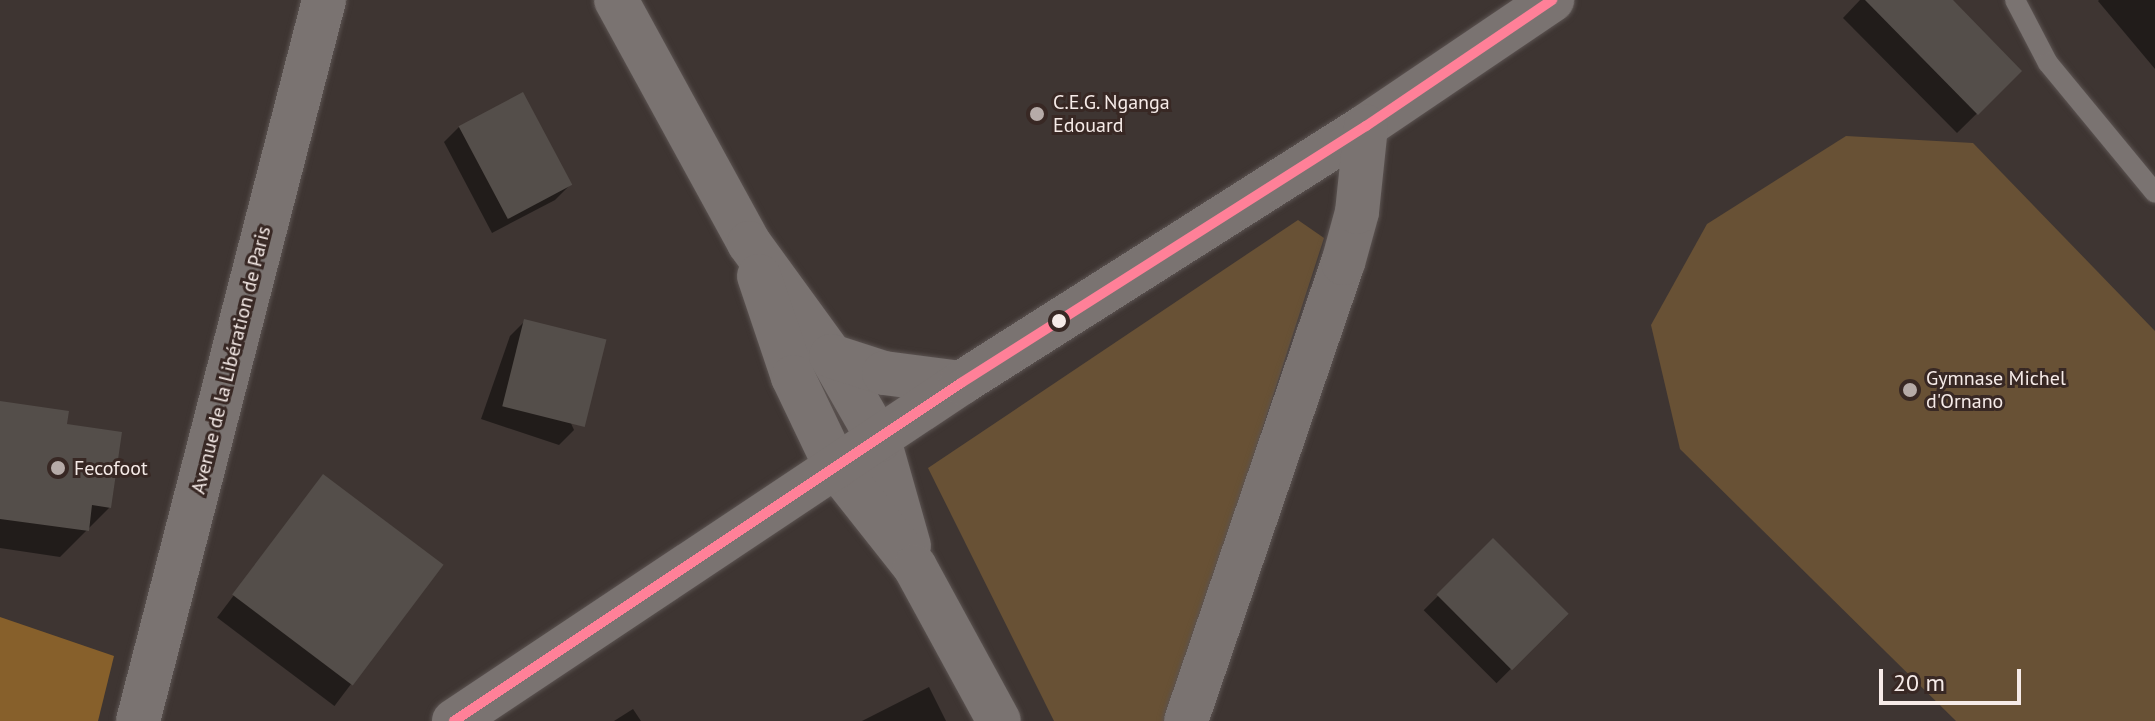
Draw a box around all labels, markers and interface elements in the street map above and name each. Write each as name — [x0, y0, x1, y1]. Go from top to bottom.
place label: C.E.G. Nganga Edouard — [1053, 90, 1171, 137]
marker: C.E.G. Nganga Edouard — [1028, 105, 1046, 123]
street label: Avenue de la Libération de Paris — [186, 224, 276, 496]
unlabelled marker — [1051, 313, 1067, 329]
place label: Gymnase Michel d'Ornano — [1926, 366, 2066, 413]
marker: Gymnase Michel d'Ornano — [1901, 381, 1919, 399]
place label: Fecofoot — [74, 456, 148, 480]
marker: Fecofoot — [49, 459, 67, 477]
scale bar — [1883, 653, 2025, 703]
text: 20 m — [1893, 667, 1945, 698]

